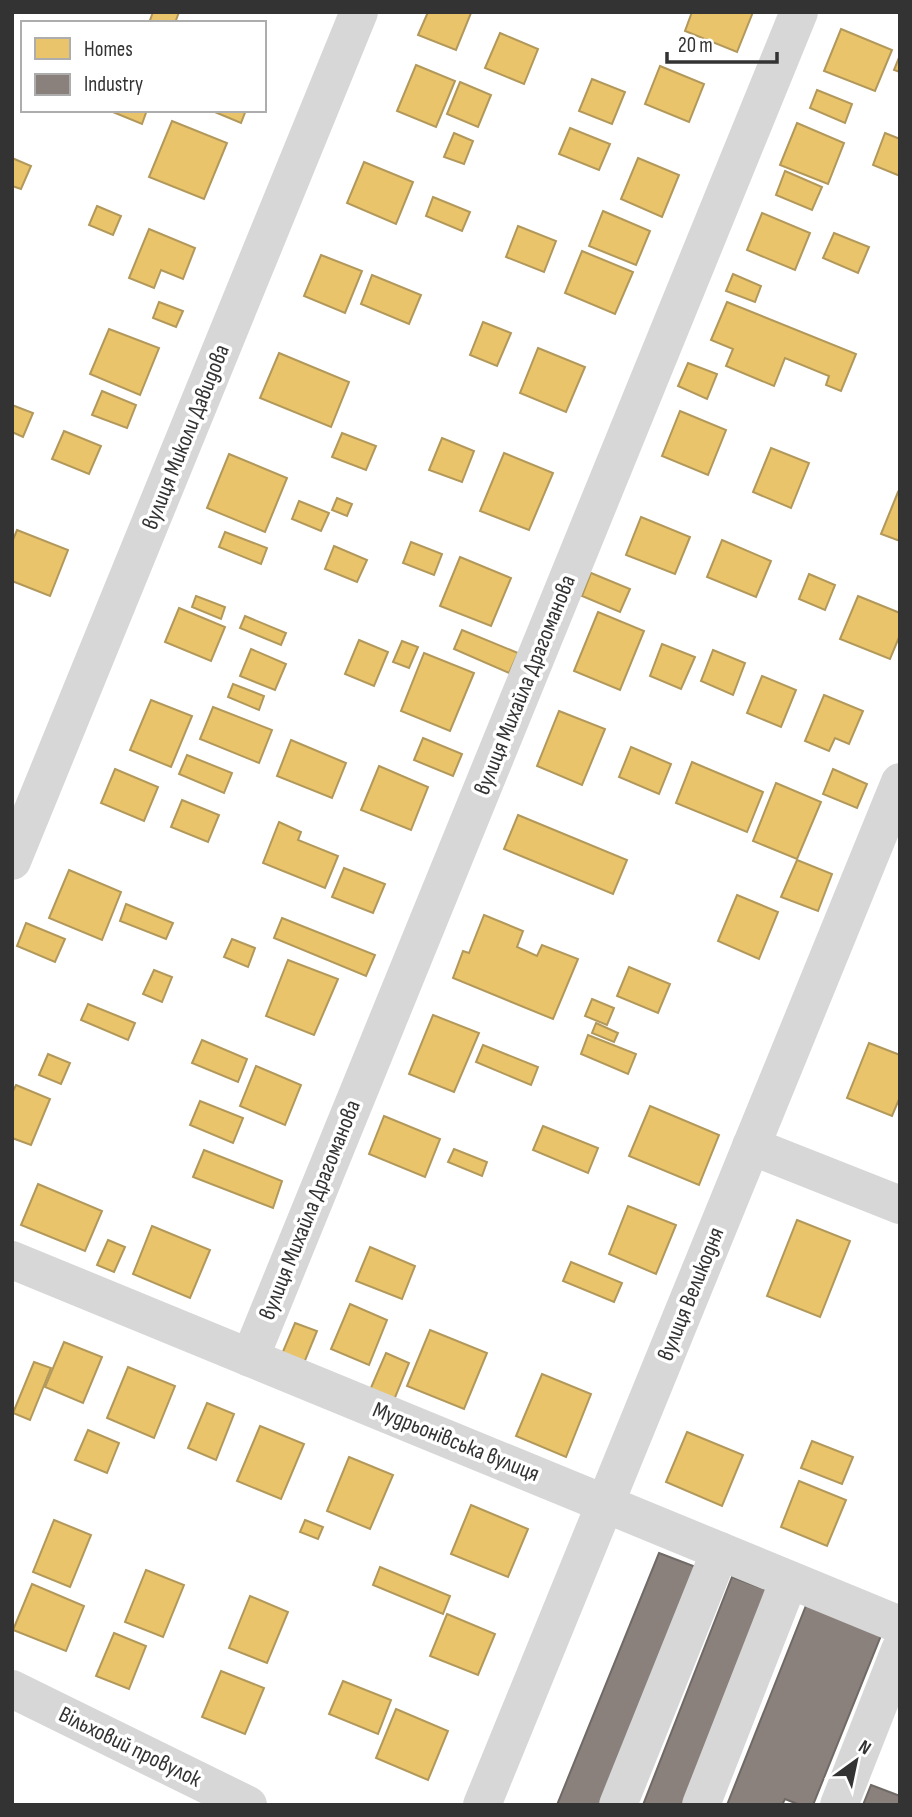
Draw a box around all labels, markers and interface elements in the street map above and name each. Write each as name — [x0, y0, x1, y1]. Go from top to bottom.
legend — [21, 21, 266, 112]
scale bar — [667, 21, 777, 65]
text: 20 m — [678, 33, 713, 58]
text: Homes — [84, 37, 133, 62]
text: Industry — [84, 72, 143, 97]
street label: вулиця Миколи Давидова — [136, 340, 236, 534]
street label: вулиця Михайла Драгоманова — [468, 571, 582, 799]
street label: вулиця Михайла Драгоманова — [253, 1096, 367, 1324]
street label: вулиця Великодня — [652, 1223, 730, 1365]
street label: Мудрьонівська вулиця — [369, 1396, 543, 1488]
street label: Вільховий провулок — [54, 1700, 206, 1794]
north arrow — [821, 1726, 891, 1796]
text: N — [854, 1736, 875, 1760]

